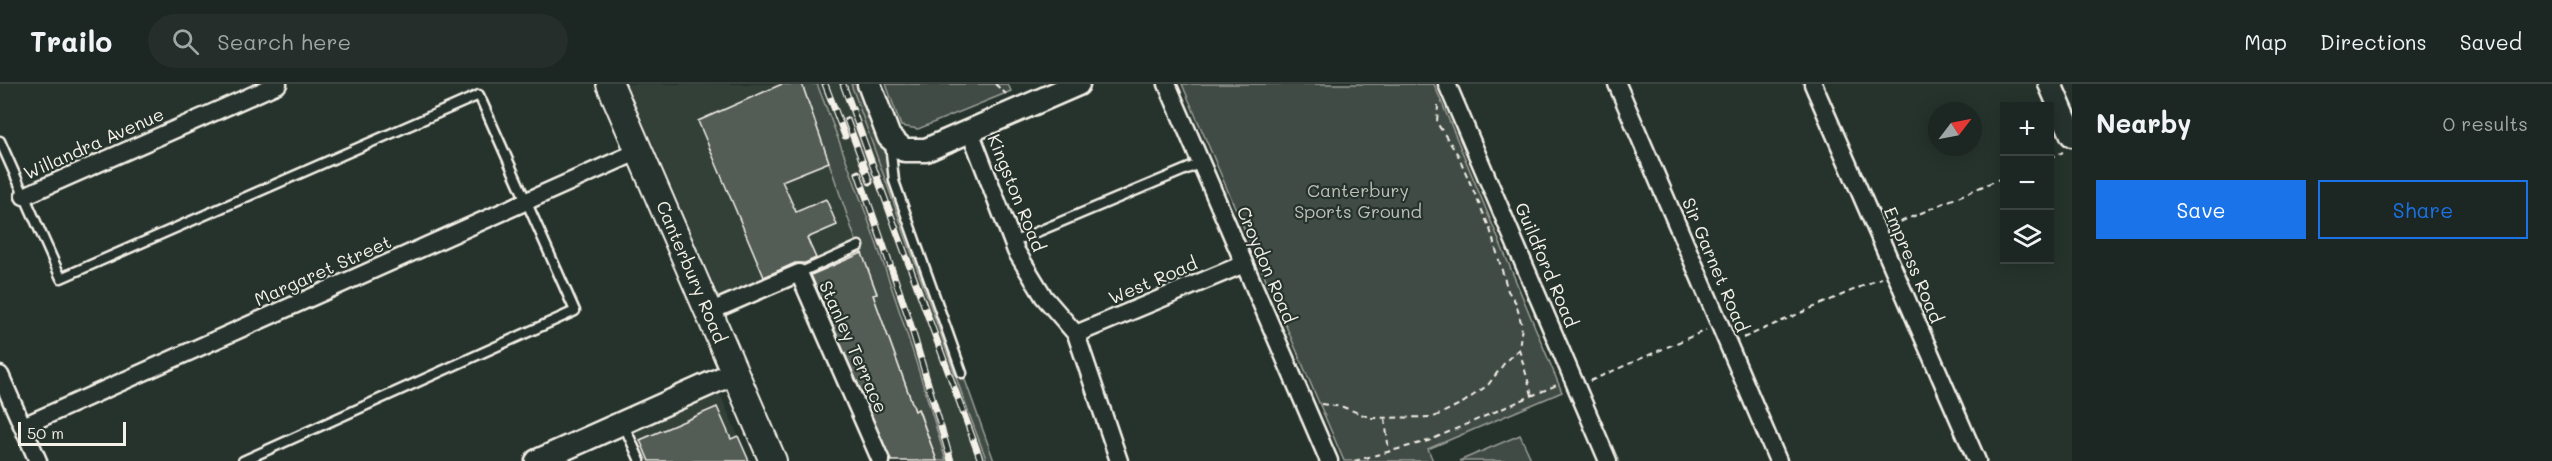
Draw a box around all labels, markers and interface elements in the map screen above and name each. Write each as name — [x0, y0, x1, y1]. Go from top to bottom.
search box — [148, 14, 568, 68]
text: Trailo — [30, 23, 112, 59]
icon: search — [169, 25, 202, 58]
text: Search here — [217, 27, 351, 56]
text: Map — [2244, 28, 2287, 55]
text: Directions — [2320, 28, 2427, 55]
text: Saved — [2460, 28, 2522, 55]
street label: Willandra Avenue — [20, 101, 168, 185]
north arrow — [1928, 102, 1982, 156]
map controls — [2000, 102, 2054, 264]
button: + — [2000, 102, 2054, 156]
text: Nearby — [2096, 106, 2191, 140]
text: 0 results — [2443, 110, 2528, 136]
street label: Kingston Road — [982, 130, 1051, 255]
button: − — [2000, 156, 2054, 210]
park label: Canterbury Sports Ground — [1294, 178, 1422, 223]
button: Save — [2096, 180, 2306, 239]
button: Share — [2318, 180, 2528, 239]
street label: Sir Garnet Road — [1677, 194, 1755, 335]
street label: Canterbury Road — [651, 197, 733, 346]
street label: Guildford Road — [1510, 199, 1584, 331]
street label: Croydon Road — [1232, 203, 1302, 327]
street label: Empress Road — [1879, 203, 1949, 326]
button: layers — [2000, 210, 2054, 264]
street label: Margaret Street — [250, 229, 395, 311]
street label: West Road — [1105, 251, 1201, 310]
street label: Stanley Terrace — [814, 277, 894, 416]
scale bar — [18, 419, 126, 446]
text: 50 m — [27, 422, 64, 443]

